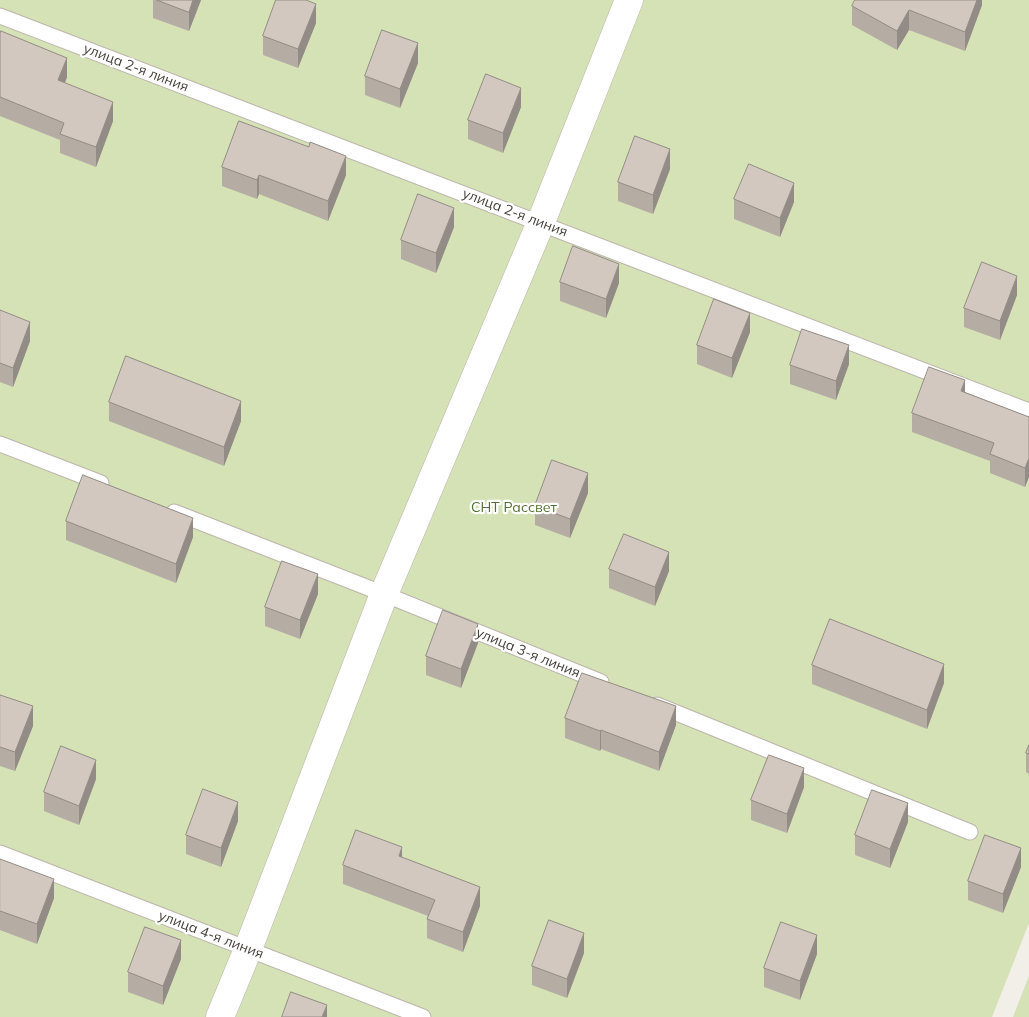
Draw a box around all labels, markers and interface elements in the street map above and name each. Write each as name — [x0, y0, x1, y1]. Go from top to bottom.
street label: улица 2-я линия — [81, 40, 191, 96]
street label: улица 2-я линия — [460, 185, 570, 241]
park label: СНТ Рассвет — [471, 500, 557, 516]
street label: улица 3-я линия — [473, 624, 583, 682]
street label: улица 4-я линия — [156, 907, 266, 963]

